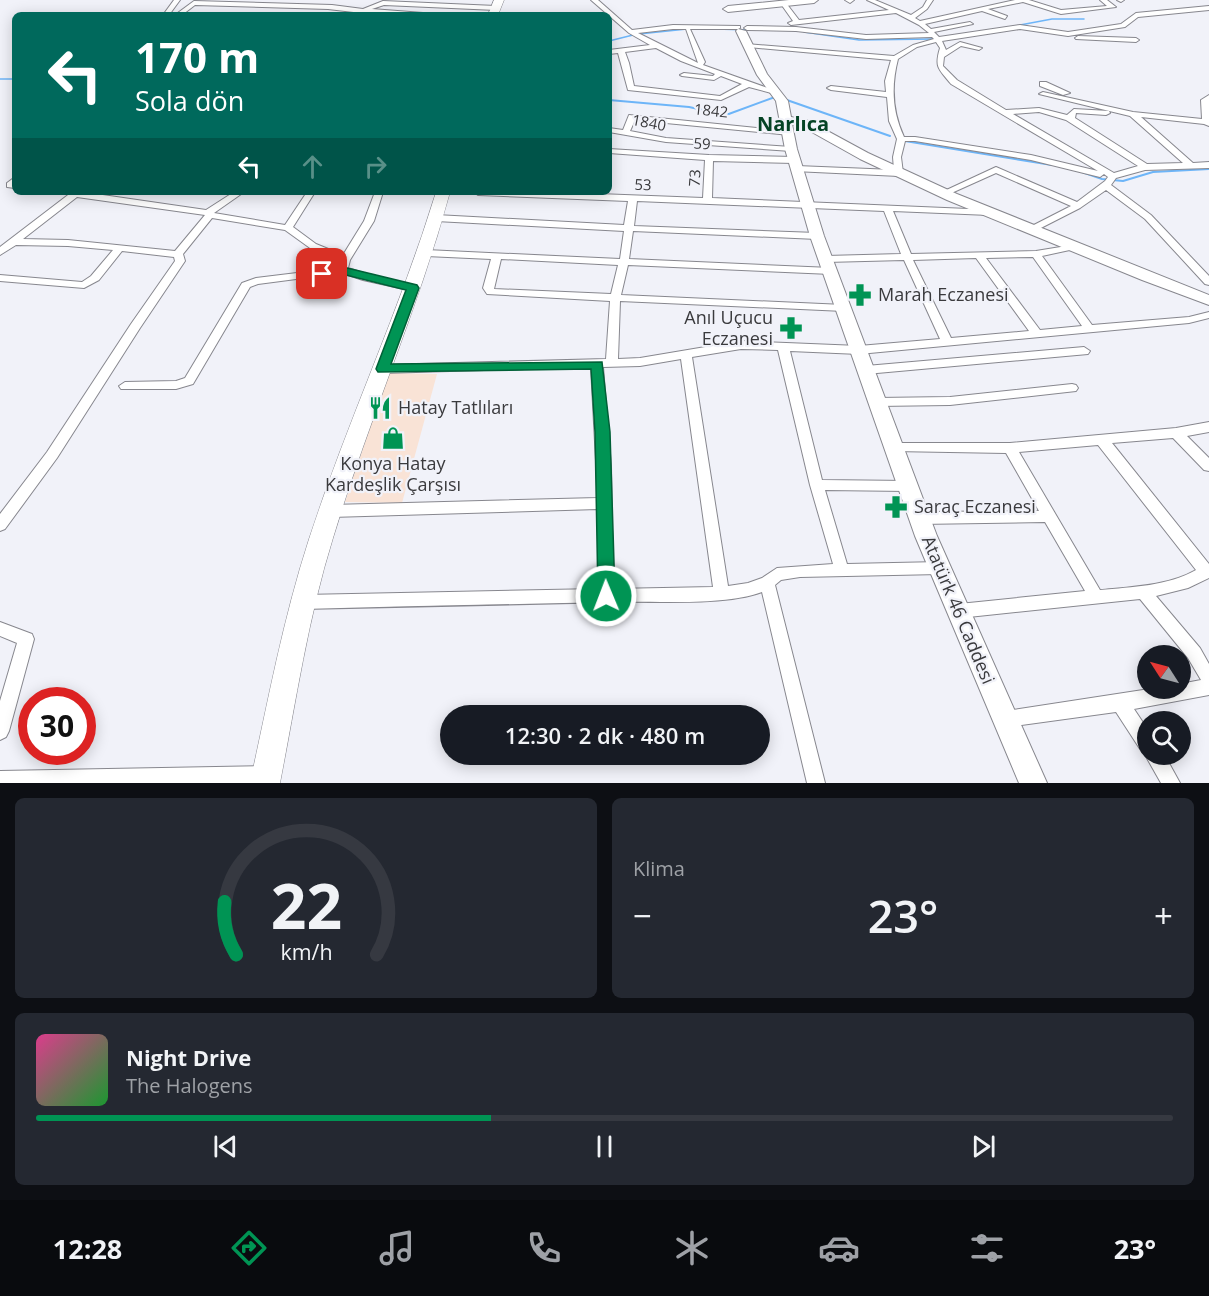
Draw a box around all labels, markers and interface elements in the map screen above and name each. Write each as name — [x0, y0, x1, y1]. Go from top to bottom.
text: 170 m — [135, 28, 259, 85]
icon: left — [36, 36, 114, 114]
text: Sola dön — [135, 82, 244, 119]
street label: 1842 — [693, 98, 729, 122]
street label: 1840 — [630, 109, 668, 135]
district label: Narlıca — [757, 110, 829, 137]
street label: 59 — [693, 133, 711, 153]
icon: left — [233, 150, 266, 183]
icon: ahead — [296, 150, 329, 183]
icon: right — [359, 150, 392, 183]
street label: 73 — [683, 169, 705, 187]
street label: 53 — [634, 174, 652, 194]
pin — [296, 248, 347, 299]
icon: arrive — [305, 257, 338, 290]
pharmacy icon: Marah Eczanesi — [847, 282, 873, 308]
place label: Marah Eczanesi — [878, 282, 1009, 306]
place label: Anıl Uçucu Eczanesi — [684, 305, 773, 350]
pharmacy icon: Anıl Uçucu Eczanesi — [778, 315, 804, 341]
restaurant icon: Hatay Tatlıları — [367, 395, 393, 421]
place label: Hatay Tatlıları — [398, 395, 513, 419]
shop icon: Konya Hatay Kardeşlik Çarşısı — [380, 425, 406, 451]
place label: Konya Hatay Kardeşlik Çarşısı — [325, 451, 461, 496]
pharmacy icon: Saraç Eczanesi — [883, 494, 909, 520]
place label: Saraç Eczanesi — [914, 494, 1036, 518]
street label: Atatürk 46 Caddesi — [917, 532, 1001, 687]
position arrow — [574, 564, 638, 628]
north arrow — [1137, 645, 1191, 699]
map controls — [1137, 645, 1191, 765]
speed limit sign: 30 — [18, 687, 96, 765]
button: search — [1137, 711, 1191, 765]
text: 12:30 · 2 dk · 480 m — [505, 720, 705, 750]
text: Klima — [633, 855, 685, 882]
text: 22 — [270, 862, 342, 947]
text: 23° — [868, 885, 938, 946]
text: − — [633, 893, 652, 938]
text: + — [1154, 893, 1173, 938]
text: km/h — [280, 937, 332, 966]
text: Night Drive — [126, 1042, 251, 1072]
text: The Halogens — [126, 1072, 253, 1099]
icon: previous — [209, 1130, 242, 1163]
icon: pause — [588, 1130, 621, 1163]
icon: next — [967, 1130, 1000, 1163]
icon: directions — [228, 1227, 270, 1269]
icon: music — [376, 1227, 418, 1269]
icon: phone — [523, 1227, 565, 1269]
icon: climate — [671, 1227, 713, 1269]
icon: car — [818, 1227, 860, 1269]
icon: filters — [966, 1227, 1008, 1269]
text: 12:28 — [53, 1230, 122, 1267]
text: 23° — [1114, 1230, 1156, 1267]

